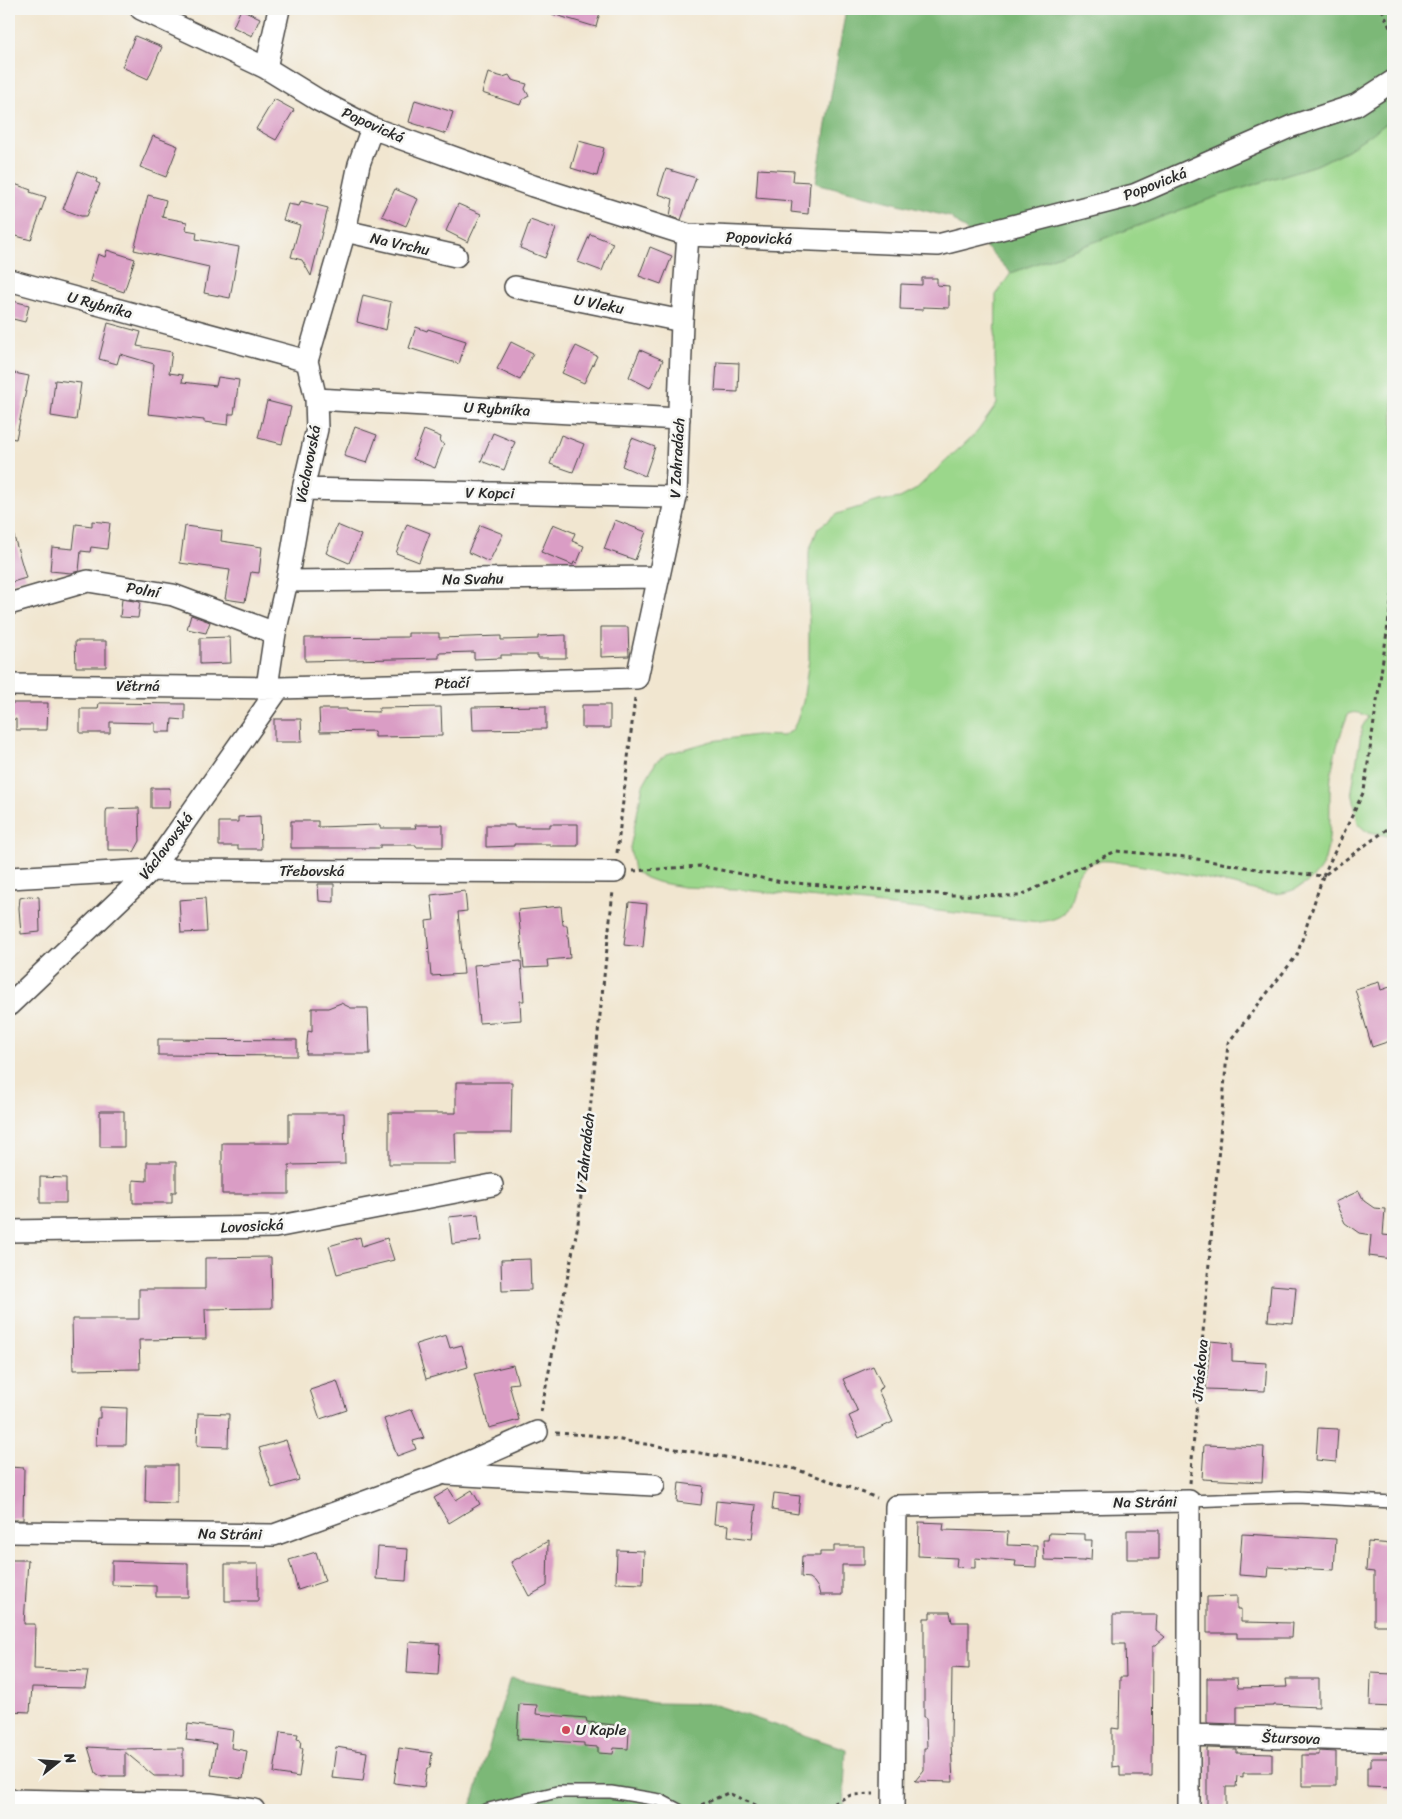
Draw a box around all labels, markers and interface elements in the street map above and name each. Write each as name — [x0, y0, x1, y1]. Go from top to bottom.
street label: Popovická — [337, 100, 409, 151]
street label: Popovická — [1119, 160, 1191, 208]
street label: Popovická — [725, 224, 793, 252]
street label: Na Vrchu — [368, 225, 432, 263]
street label: U Rybníka — [65, 284, 136, 326]
street label: U Vleku — [572, 286, 626, 322]
street label: U Rybníka — [463, 394, 531, 424]
street label: V Zahradách — [662, 417, 692, 499]
street label: Václavovská — [288, 422, 328, 505]
street label: V Kopci — [465, 480, 516, 506]
street label: Na Svahu — [442, 565, 504, 593]
street label: Polní — [124, 574, 163, 606]
street label: Ptačí — [434, 669, 472, 697]
street label: Větrná — [116, 673, 160, 699]
street label: Václavovská — [132, 806, 200, 885]
street label: Třebovská — [279, 858, 345, 884]
street label: V Zahradách — [568, 1111, 602, 1194]
street label: Lovosická — [220, 1211, 285, 1241]
street label: Jiráskova — [1184, 1338, 1216, 1403]
street label: Na Stráni — [1113, 1488, 1178, 1516]
street label: Na Stráni — [198, 1520, 263, 1548]
place label: U Kaple — [576, 1717, 627, 1743]
marker: U Kaple — [560, 1724, 572, 1736]
street label: Štursova — [1261, 1724, 1321, 1752]
north arrow — [32, 1736, 82, 1786]
text: N — [56, 1749, 83, 1767]

